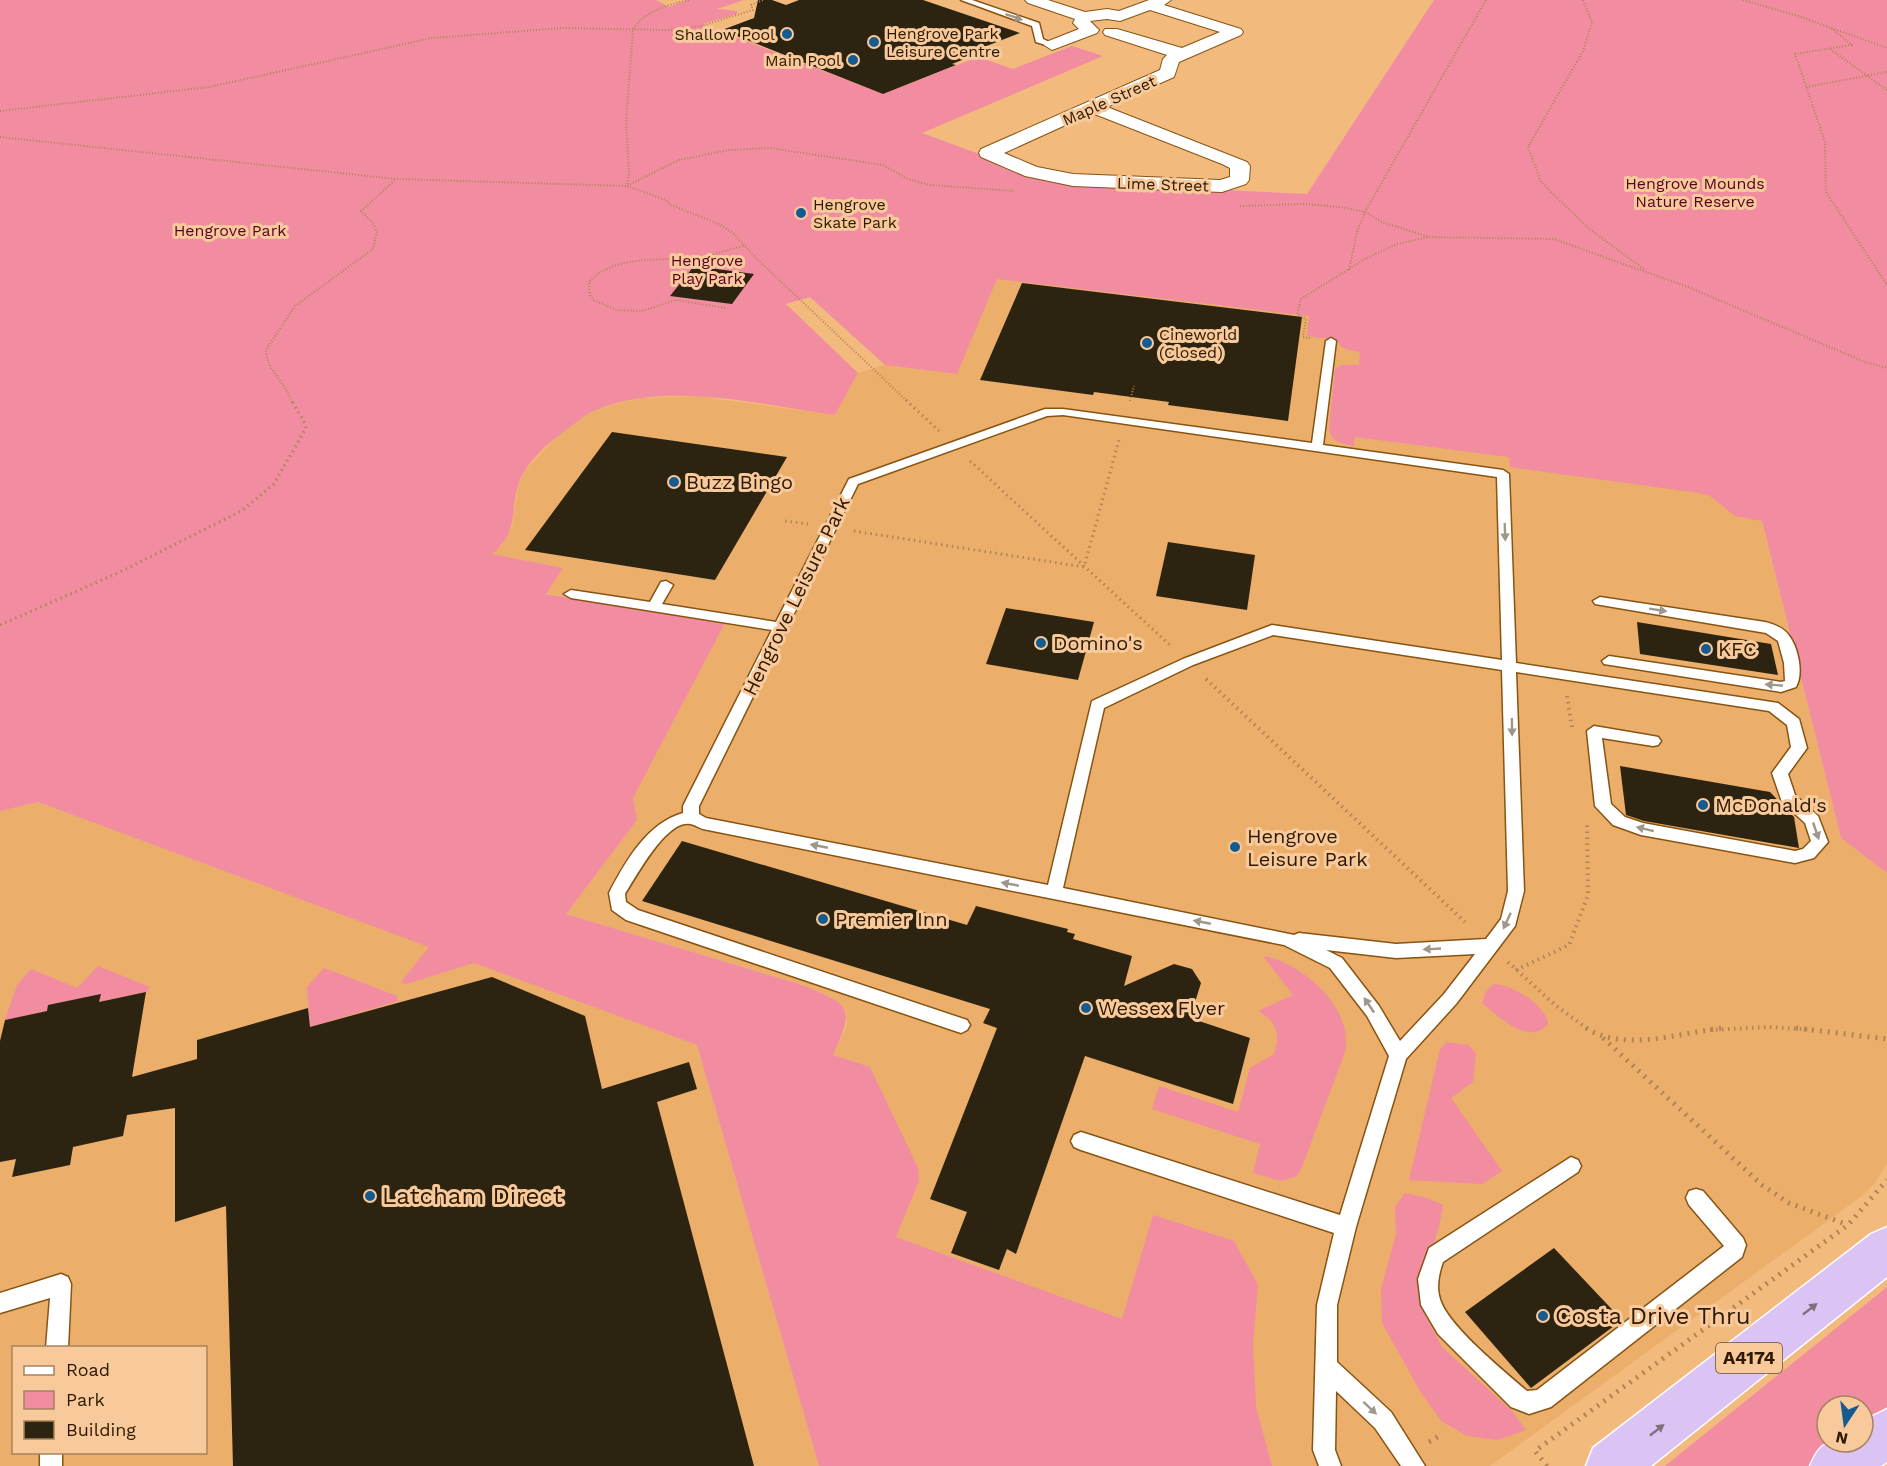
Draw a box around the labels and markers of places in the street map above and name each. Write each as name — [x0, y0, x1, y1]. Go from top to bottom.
place label: Hengrove Park Leisure Centre — [886, 24, 1000, 61]
place label: Shallow Pool — [674, 25, 775, 44]
marker: Shallow Pool — [780, 27, 794, 41]
marker: Hengrove Park Leisure Centre — [867, 35, 881, 49]
place label: Main Pool — [765, 51, 841, 70]
marker: Main Pool — [846, 53, 860, 67]
place label: Hengrove Skate Park — [813, 195, 897, 232]
marker: Hengrove Skate Park — [794, 206, 808, 220]
place label: Cineworld (Closed) — [1159, 325, 1237, 362]
marker: Cineworld (Closed) — [1140, 336, 1154, 350]
place label: Buzz Bingo — [686, 470, 793, 494]
marker: Buzz Bingo — [667, 475, 681, 489]
place label: Domino's — [1053, 631, 1143, 655]
marker: Domino's — [1034, 636, 1048, 650]
place label: KFC — [1718, 637, 1757, 661]
marker: KFC — [1699, 642, 1713, 656]
place label: McDonald's — [1715, 793, 1827, 817]
marker: McDonald's — [1696, 798, 1710, 812]
place label: Hengrove Leisure Park — [1247, 824, 1368, 871]
marker: Hengrove Leisure Park — [1228, 840, 1242, 854]
place label: Premier Inn — [835, 907, 948, 931]
marker: Premier Inn — [816, 912, 830, 926]
place label: Wessex Flyer — [1098, 996, 1225, 1020]
marker: Wessex Flyer — [1079, 1001, 1093, 1015]
place label: Latcham Direct — [382, 1182, 563, 1210]
marker: Latcham Direct — [363, 1189, 377, 1203]
place label: Costa Drive Thru — [1555, 1302, 1750, 1330]
marker: Costa Drive Thru — [1536, 1309, 1550, 1323]

